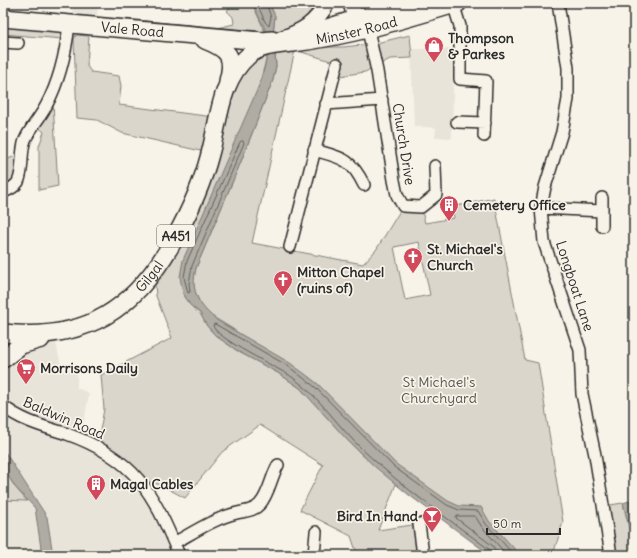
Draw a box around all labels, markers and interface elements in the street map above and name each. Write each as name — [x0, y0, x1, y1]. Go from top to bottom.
street label: Minster Road — [315, 12, 399, 49]
street label: Vale Road — [100, 18, 165, 41]
place label: Thompson & Parkes — [448, 29, 514, 63]
shop icon: Thompson & Parkes — [423, 35, 445, 63]
street label: Church Drive — [389, 102, 419, 186]
building icon: Cemetery Office — [438, 194, 460, 222]
place label: Cemetery Office — [463, 196, 566, 214]
road number: A451 — [157, 225, 195, 247]
street label: Longboat Lane — [552, 238, 598, 334]
place label: St. Michael's Church — [427, 240, 503, 274]
church icon: St. Michael's Church — [402, 246, 424, 274]
street label: Gilgal — [131, 257, 167, 296]
place label: Mitton Chapel (ruins of) — [297, 263, 384, 297]
church icon: Mitton Chapel (ruins of) — [272, 269, 294, 297]
supermarket icon: Morrisons Daily — [15, 357, 37, 385]
place label: Morrisons Daily — [40, 359, 138, 377]
park label: St Michael's Churchyard — [401, 373, 477, 407]
street label: Baldwin Road — [20, 393, 108, 443]
building icon: Magal Cables — [85, 473, 107, 501]
place label: Magal Cables — [110, 475, 194, 493]
bar icon: Bird In Hand — [421, 505, 443, 533]
place label: Bird In Hand — [337, 507, 419, 525]
scale bar — [487, 510, 560, 536]
text: 50 m — [493, 516, 522, 531]

